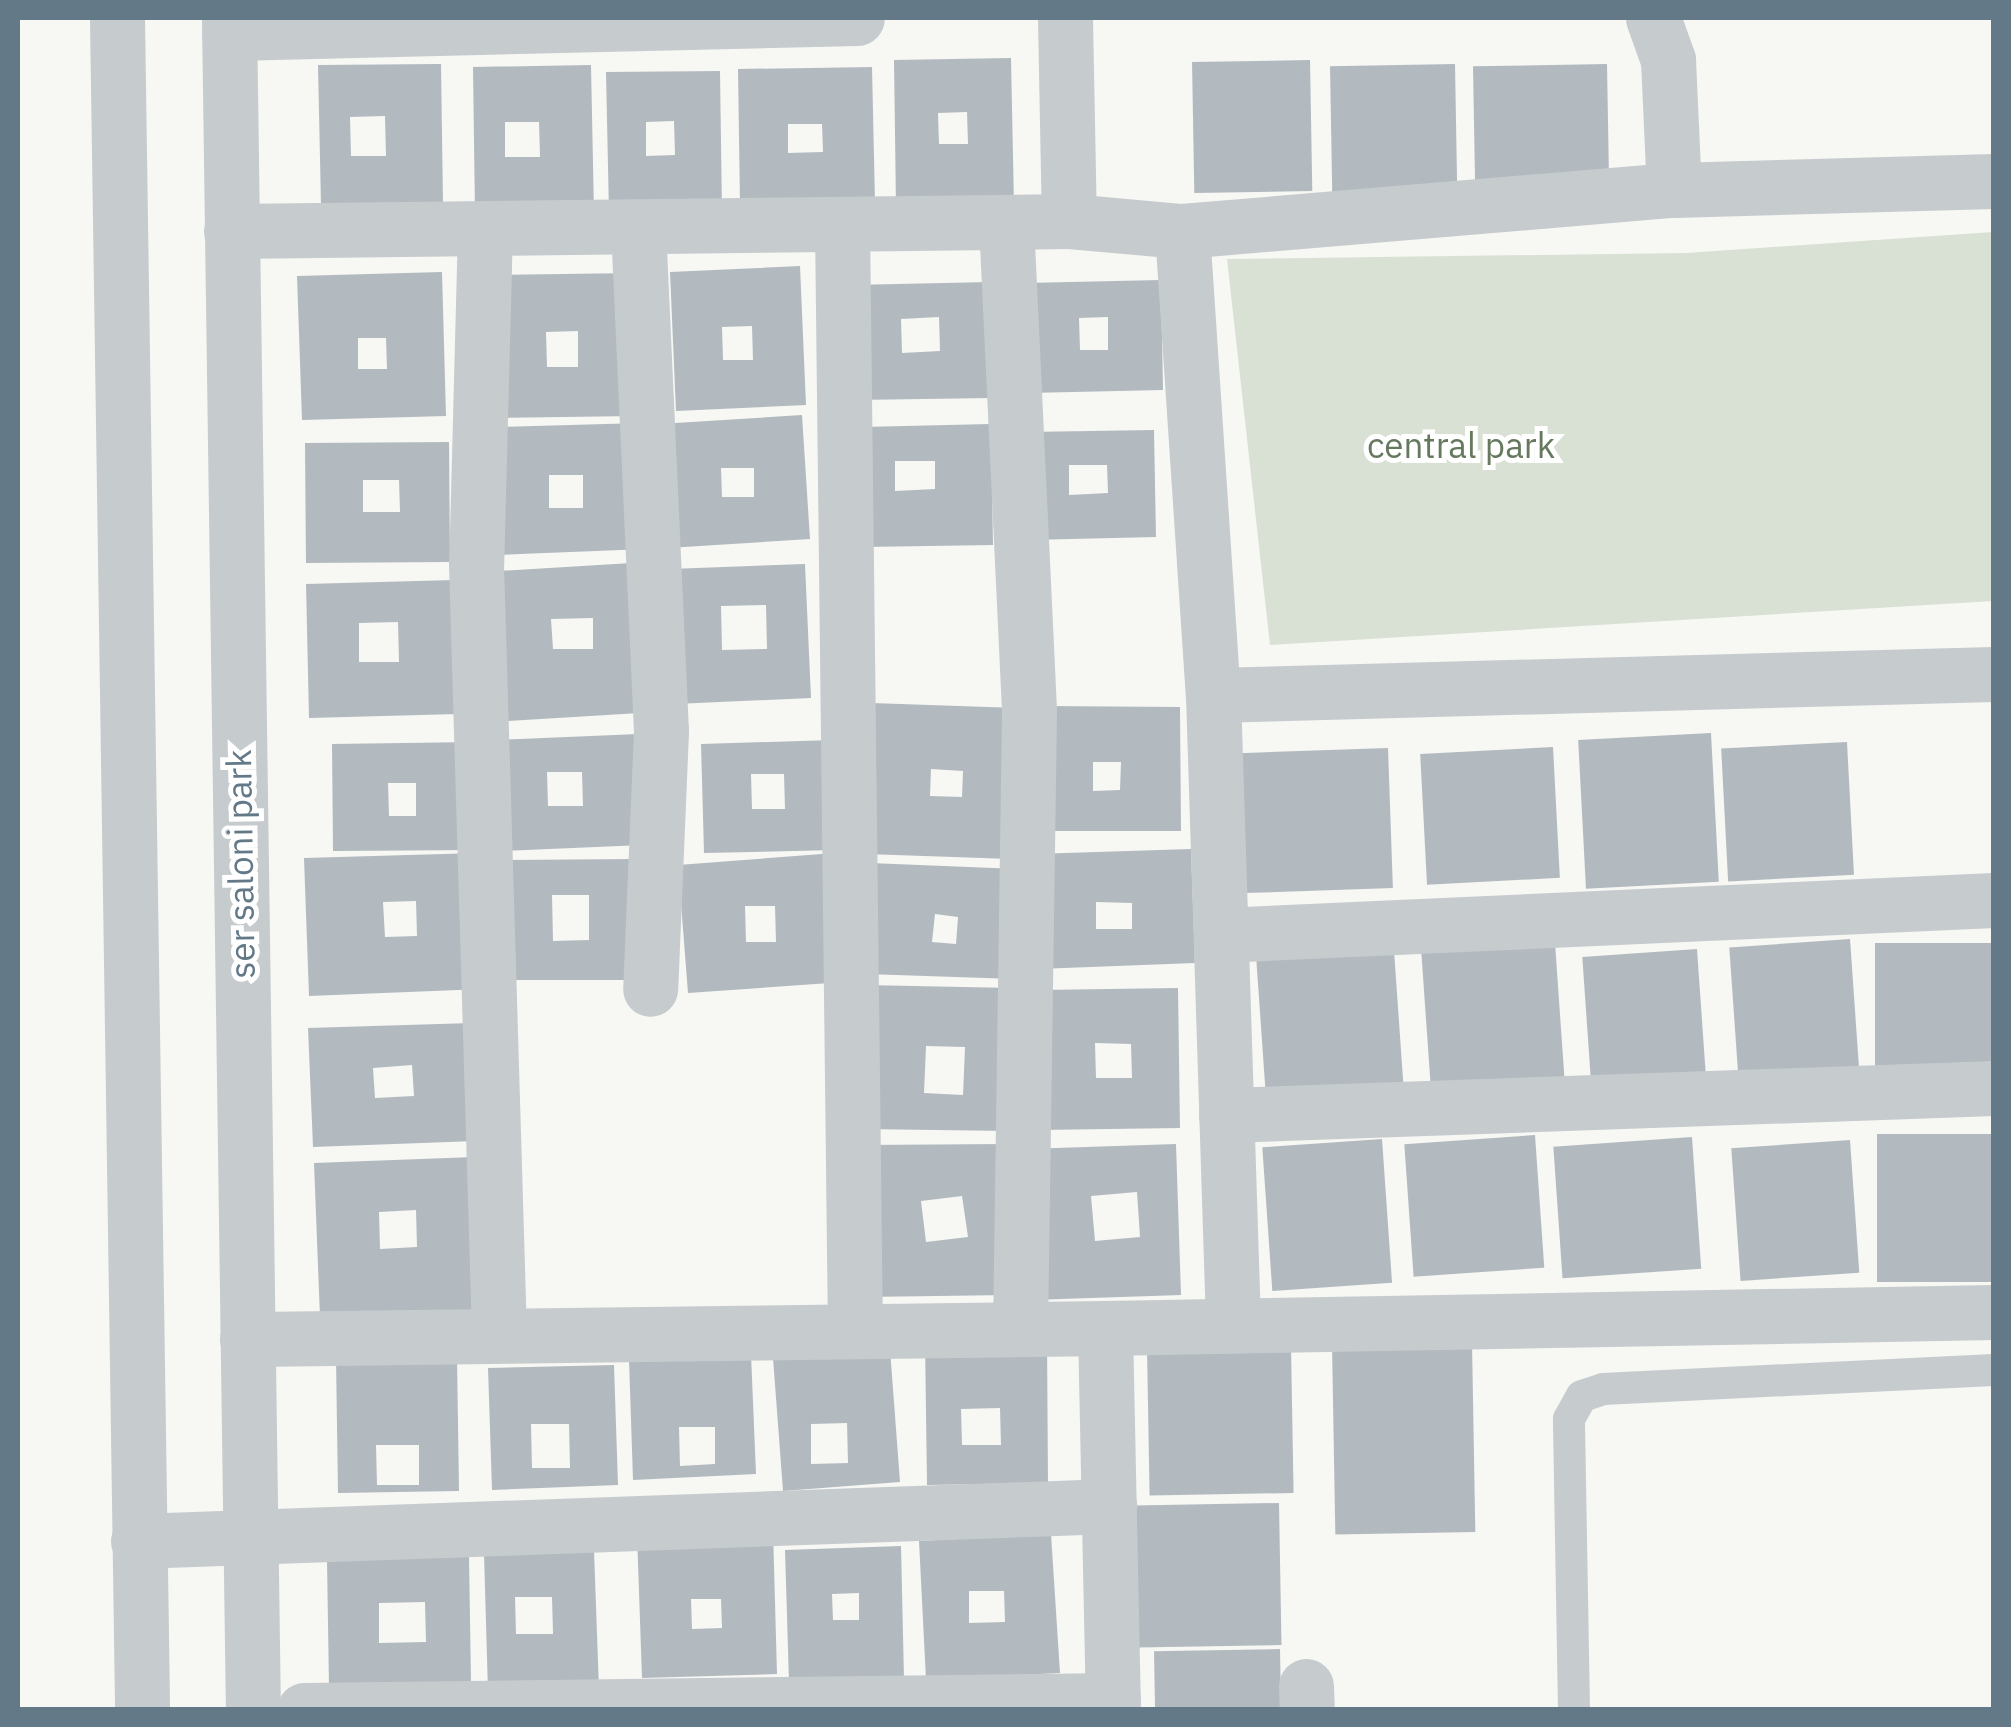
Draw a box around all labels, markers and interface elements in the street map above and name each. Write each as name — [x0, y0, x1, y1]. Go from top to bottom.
park label: central park — [1367, 424, 1555, 466]
street label: ser saloni park — [217, 749, 263, 979]

